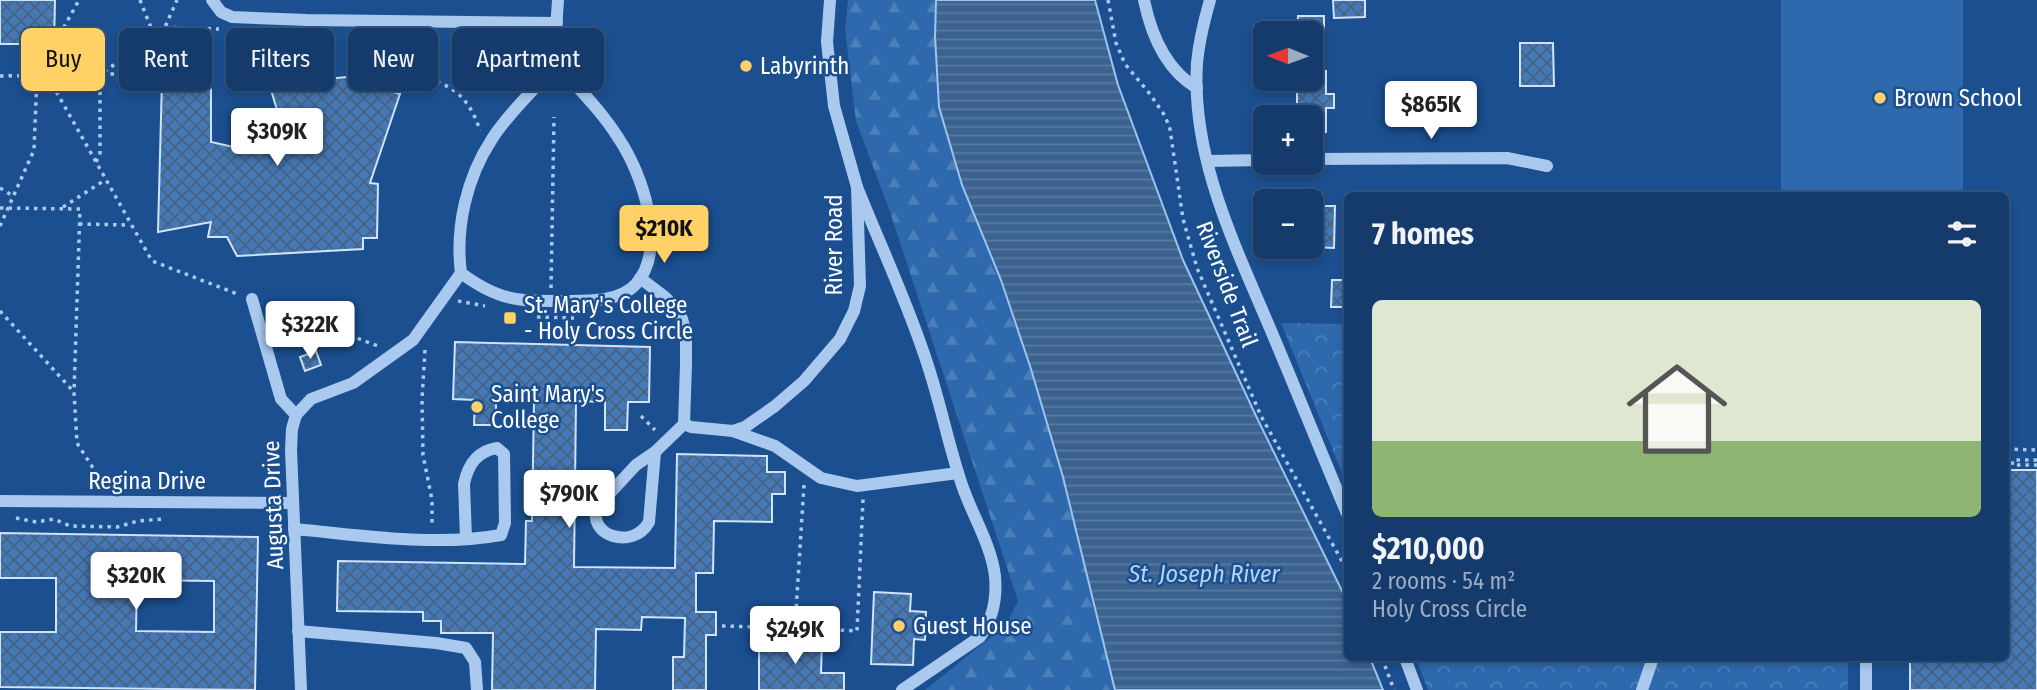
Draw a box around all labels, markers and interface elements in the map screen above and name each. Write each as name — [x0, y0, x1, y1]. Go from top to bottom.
north arrow — [1253, 21, 1323, 91]
map controls — [1253, 21, 1323, 259]
chip: Buy — [21, 28, 105, 91]
chip: Rent — [119, 28, 212, 91]
chip: Filters — [226, 28, 334, 91]
chip: New — [348, 28, 438, 91]
chip: Apartment — [452, 28, 604, 91]
place label: Labyrinth — [760, 52, 849, 80]
marker: Labyrinth — [738, 58, 754, 74]
pin: $865K — [1382, 82, 1480, 141]
place label: Brown School — [1894, 84, 2022, 112]
text: $865K — [1401, 90, 1461, 118]
marker: Brown School — [1872, 90, 1888, 106]
button: + — [1253, 105, 1323, 175]
pin: $309K — [228, 108, 326, 168]
text: $309K — [247, 117, 307, 145]
button: − — [1253, 189, 1323, 259]
street label: River Road — [820, 195, 848, 295]
pin: $210K — [615, 205, 713, 265]
text: $210K — [635, 214, 693, 242]
icon: filters — [1943, 215, 1981, 253]
text: 7 homes — [1372, 216, 1474, 252]
street label: Riverside Trail — [1190, 217, 1264, 351]
place label: St. Mary's College - Holy Cross Circle — [524, 291, 693, 345]
pin: $322K — [261, 302, 359, 361]
text: $322K — [282, 310, 338, 338]
marker: St. Mary's College - Holy Cross Circle — [502, 310, 518, 326]
icon: home — [1614, 346, 1740, 472]
place label: Saint Mary's College — [491, 380, 605, 434]
marker: Saint Mary's College — [469, 399, 485, 415]
street label: Augusta Drive — [257, 440, 289, 570]
street label: Regina Drive — [88, 467, 206, 495]
pin: $790K — [520, 470, 618, 530]
text: $790K — [540, 479, 598, 507]
text: $210,000 — [1372, 531, 1485, 567]
pin: $320K — [87, 552, 185, 612]
water label: St. Joseph River — [1127, 560, 1280, 588]
text: $320K — [107, 561, 165, 589]
text: 2 rooms · 54 m² — [1372, 567, 1515, 595]
text: Holy Cross Circle — [1372, 595, 1527, 623]
pin: $249K — [746, 606, 844, 666]
place label: Guest House — [913, 612, 1032, 640]
text: $249K — [766, 615, 824, 643]
marker: Guest House — [891, 618, 907, 634]

